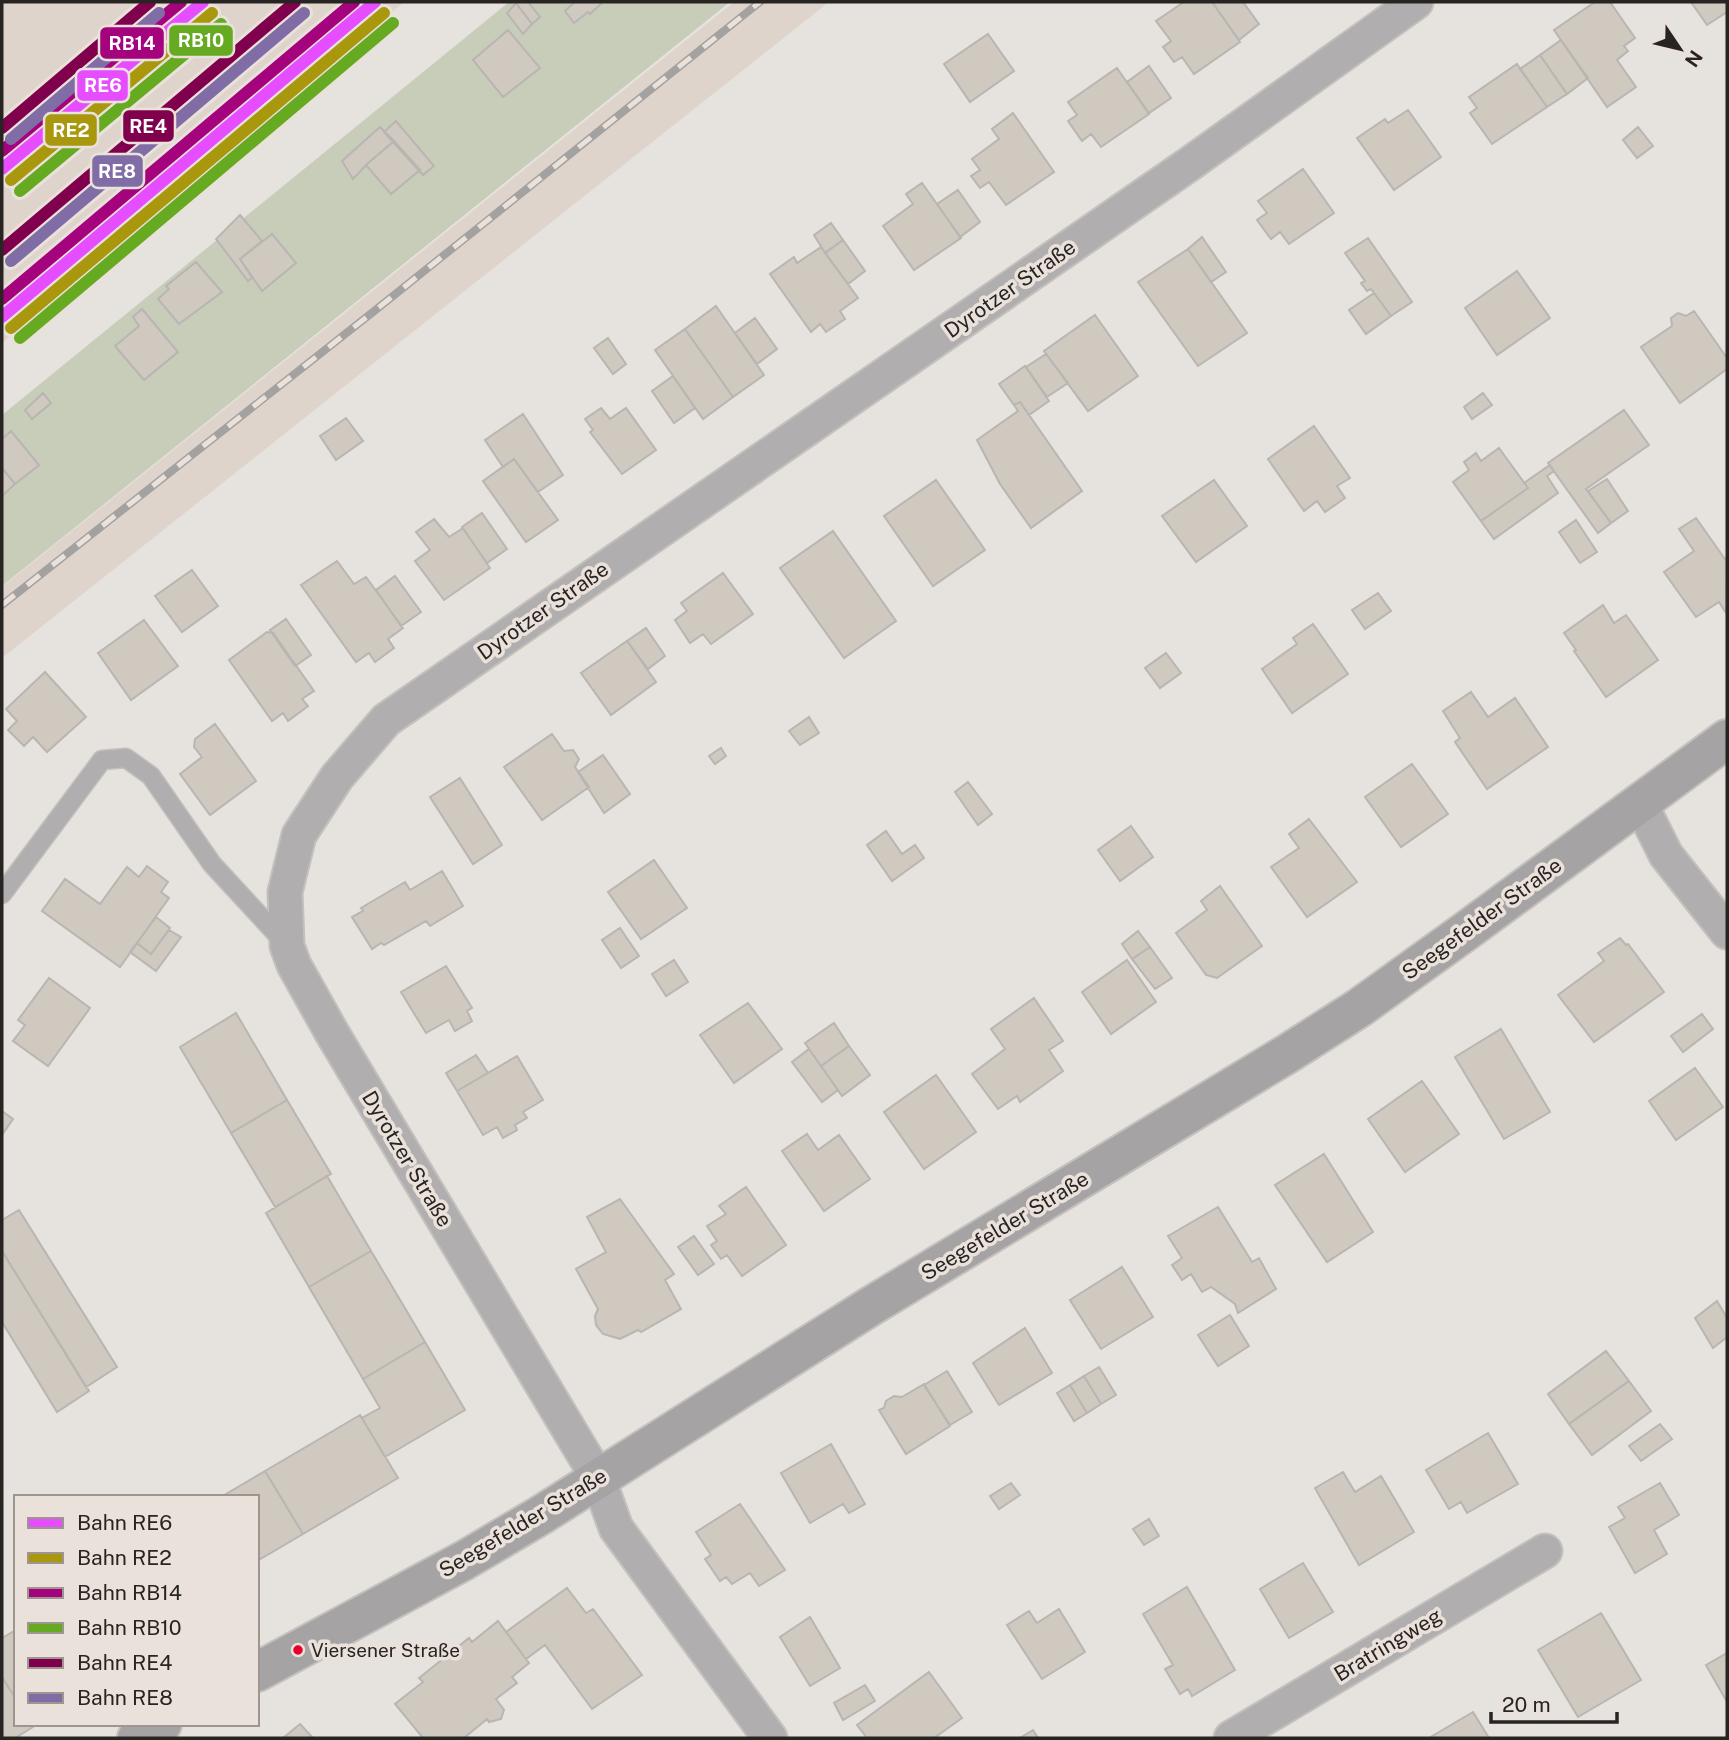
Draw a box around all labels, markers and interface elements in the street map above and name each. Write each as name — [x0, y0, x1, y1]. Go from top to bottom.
north arrow — [1645, 14, 1715, 84]
line badge: RB10 — [168, 24, 234, 57]
line badge: RB14 — [99, 26, 165, 60]
text: RB10 — [178, 29, 224, 51]
text: RB14 — [109, 32, 155, 54]
text: N — [1681, 46, 1707, 71]
line badge: RE6 — [76, 69, 129, 102]
text: RE6 — [84, 74, 122, 96]
line badge: RE4 — [122, 109, 175, 143]
line badge: RE2 — [44, 113, 98, 147]
text: RE4 — [129, 115, 167, 137]
text: RE2 — [52, 119, 90, 141]
line badge: RE8 — [91, 154, 144, 188]
text: RE8 — [98, 160, 136, 182]
street label: Dyrotzer Straße — [939, 234, 1080, 343]
street label: Dyrotzer Straße — [472, 556, 613, 665]
street label: Seegefelder Straße — [1397, 852, 1566, 985]
street label: Dyrotzer Straße — [357, 1086, 458, 1231]
street label: Seegefelder Straße — [916, 1166, 1093, 1286]
street label: Seegefelder Straße — [434, 1463, 611, 1583]
legend — [14, 1495, 259, 1726]
text: Bahn RE6 — [77, 1510, 172, 1535]
text: Bahn RE2 — [77, 1545, 172, 1570]
text: Bahn RB14 — [77, 1580, 182, 1605]
street label: Bratringweg — [1329, 1603, 1446, 1686]
text: Bahn RB10 — [77, 1615, 182, 1640]
place label: Viersener Straße — [311, 1639, 460, 1661]
marker: Viersener Straße — [291, 1643, 305, 1657]
text: Bahn RE4 — [77, 1650, 172, 1675]
scale bar — [1491, 1680, 1617, 1724]
text: Bahn RE8 — [77, 1685, 173, 1710]
text: 20 m — [1502, 1692, 1551, 1717]

